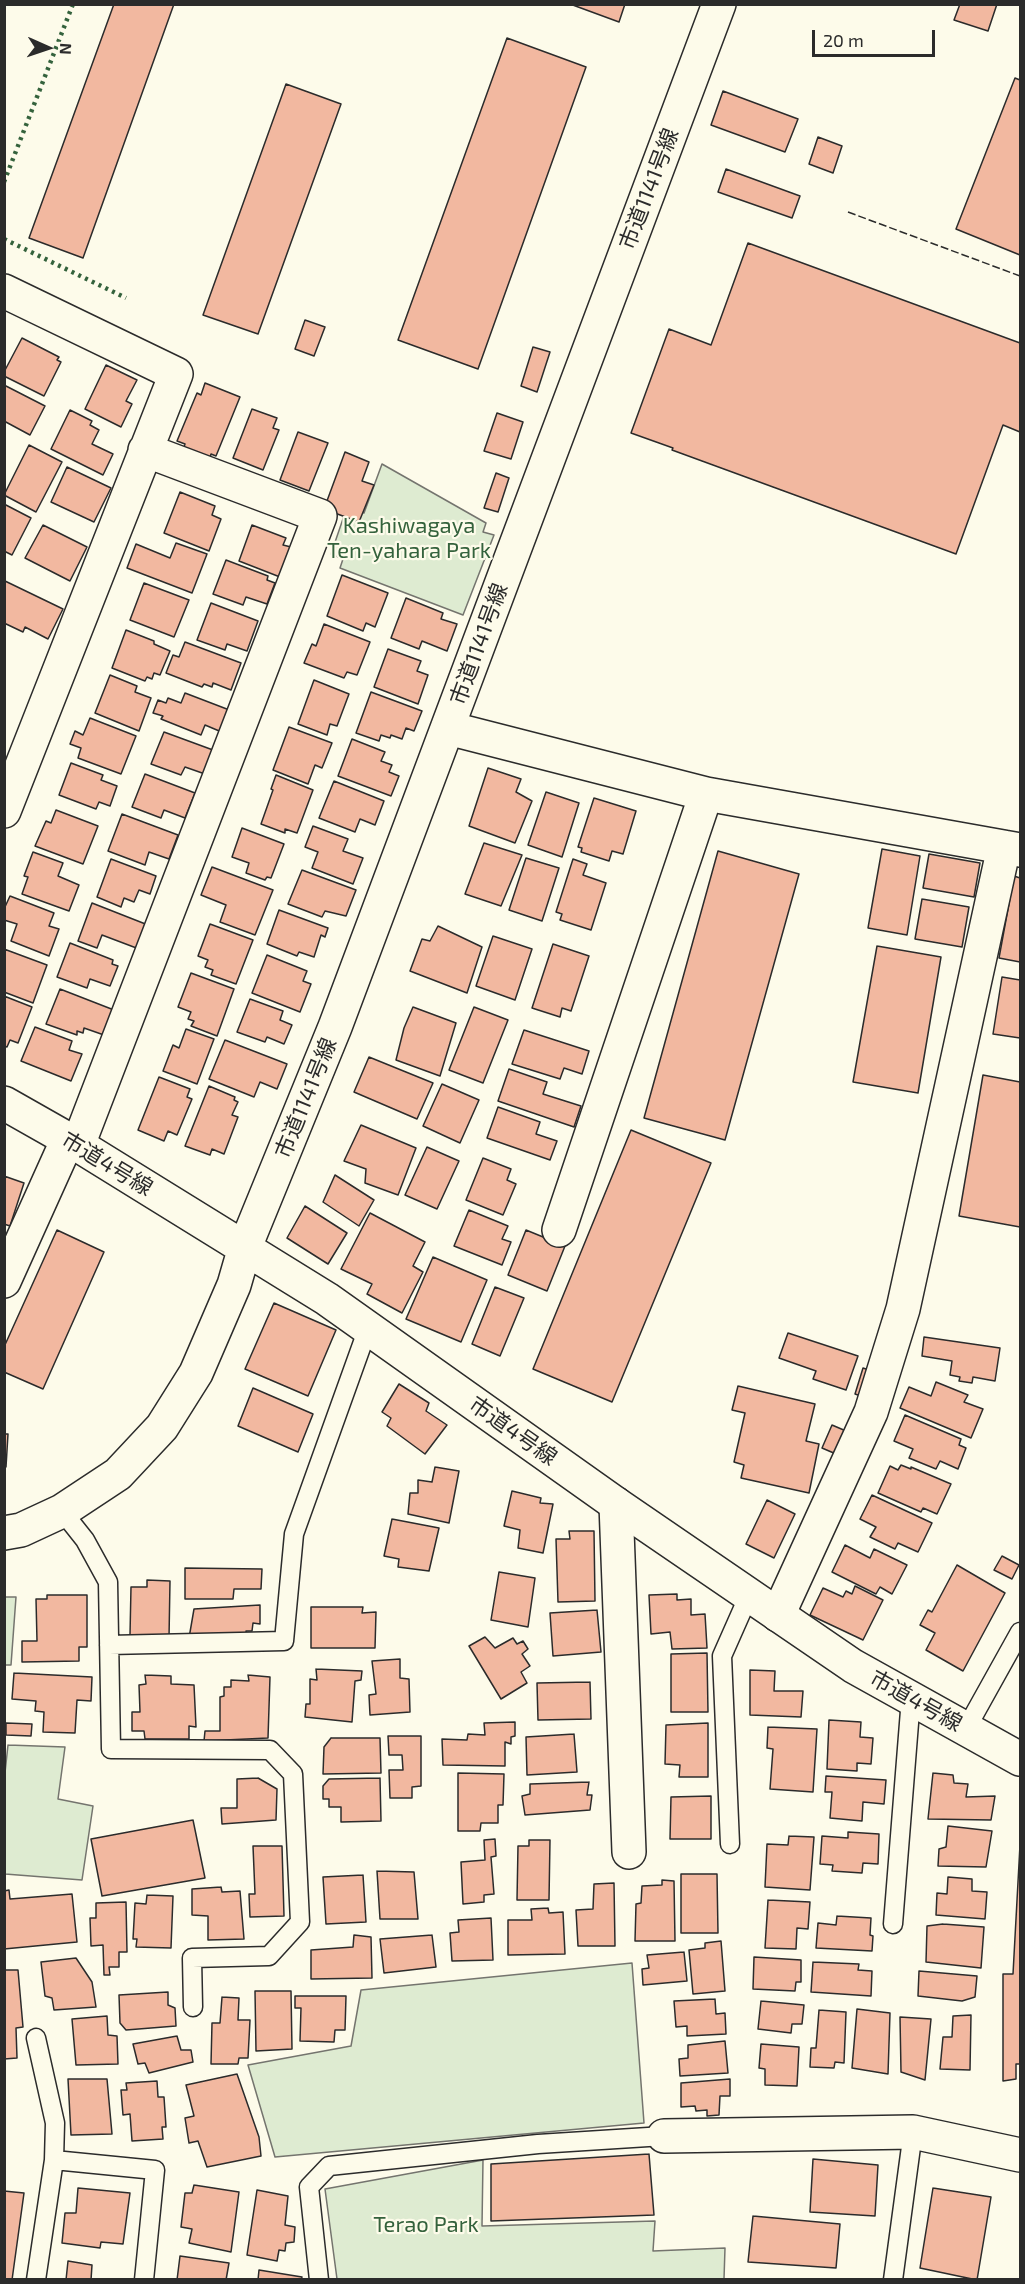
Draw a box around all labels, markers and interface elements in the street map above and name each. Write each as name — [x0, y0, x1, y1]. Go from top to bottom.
north arrow — [18, 18, 78, 78]
scale bar — [815, 18, 938, 56]
text: 20 m — [823, 29, 864, 51]
text: N — [57, 43, 76, 55]
street label: 市道1141号線 — [614, 125, 684, 253]
park label: Kashiwagaya Ten-yahara Park — [327, 513, 491, 564]
street label: 市道1141号線 — [445, 579, 513, 709]
street label: 市道1141号線 — [270, 1034, 342, 1162]
street label: 市道4号線 — [57, 1127, 157, 1201]
street label: 市道4号線 — [464, 1391, 562, 1471]
street label: 市道4号線 — [865, 1665, 967, 1737]
park label: Terao Park — [373, 2212, 479, 2238]

